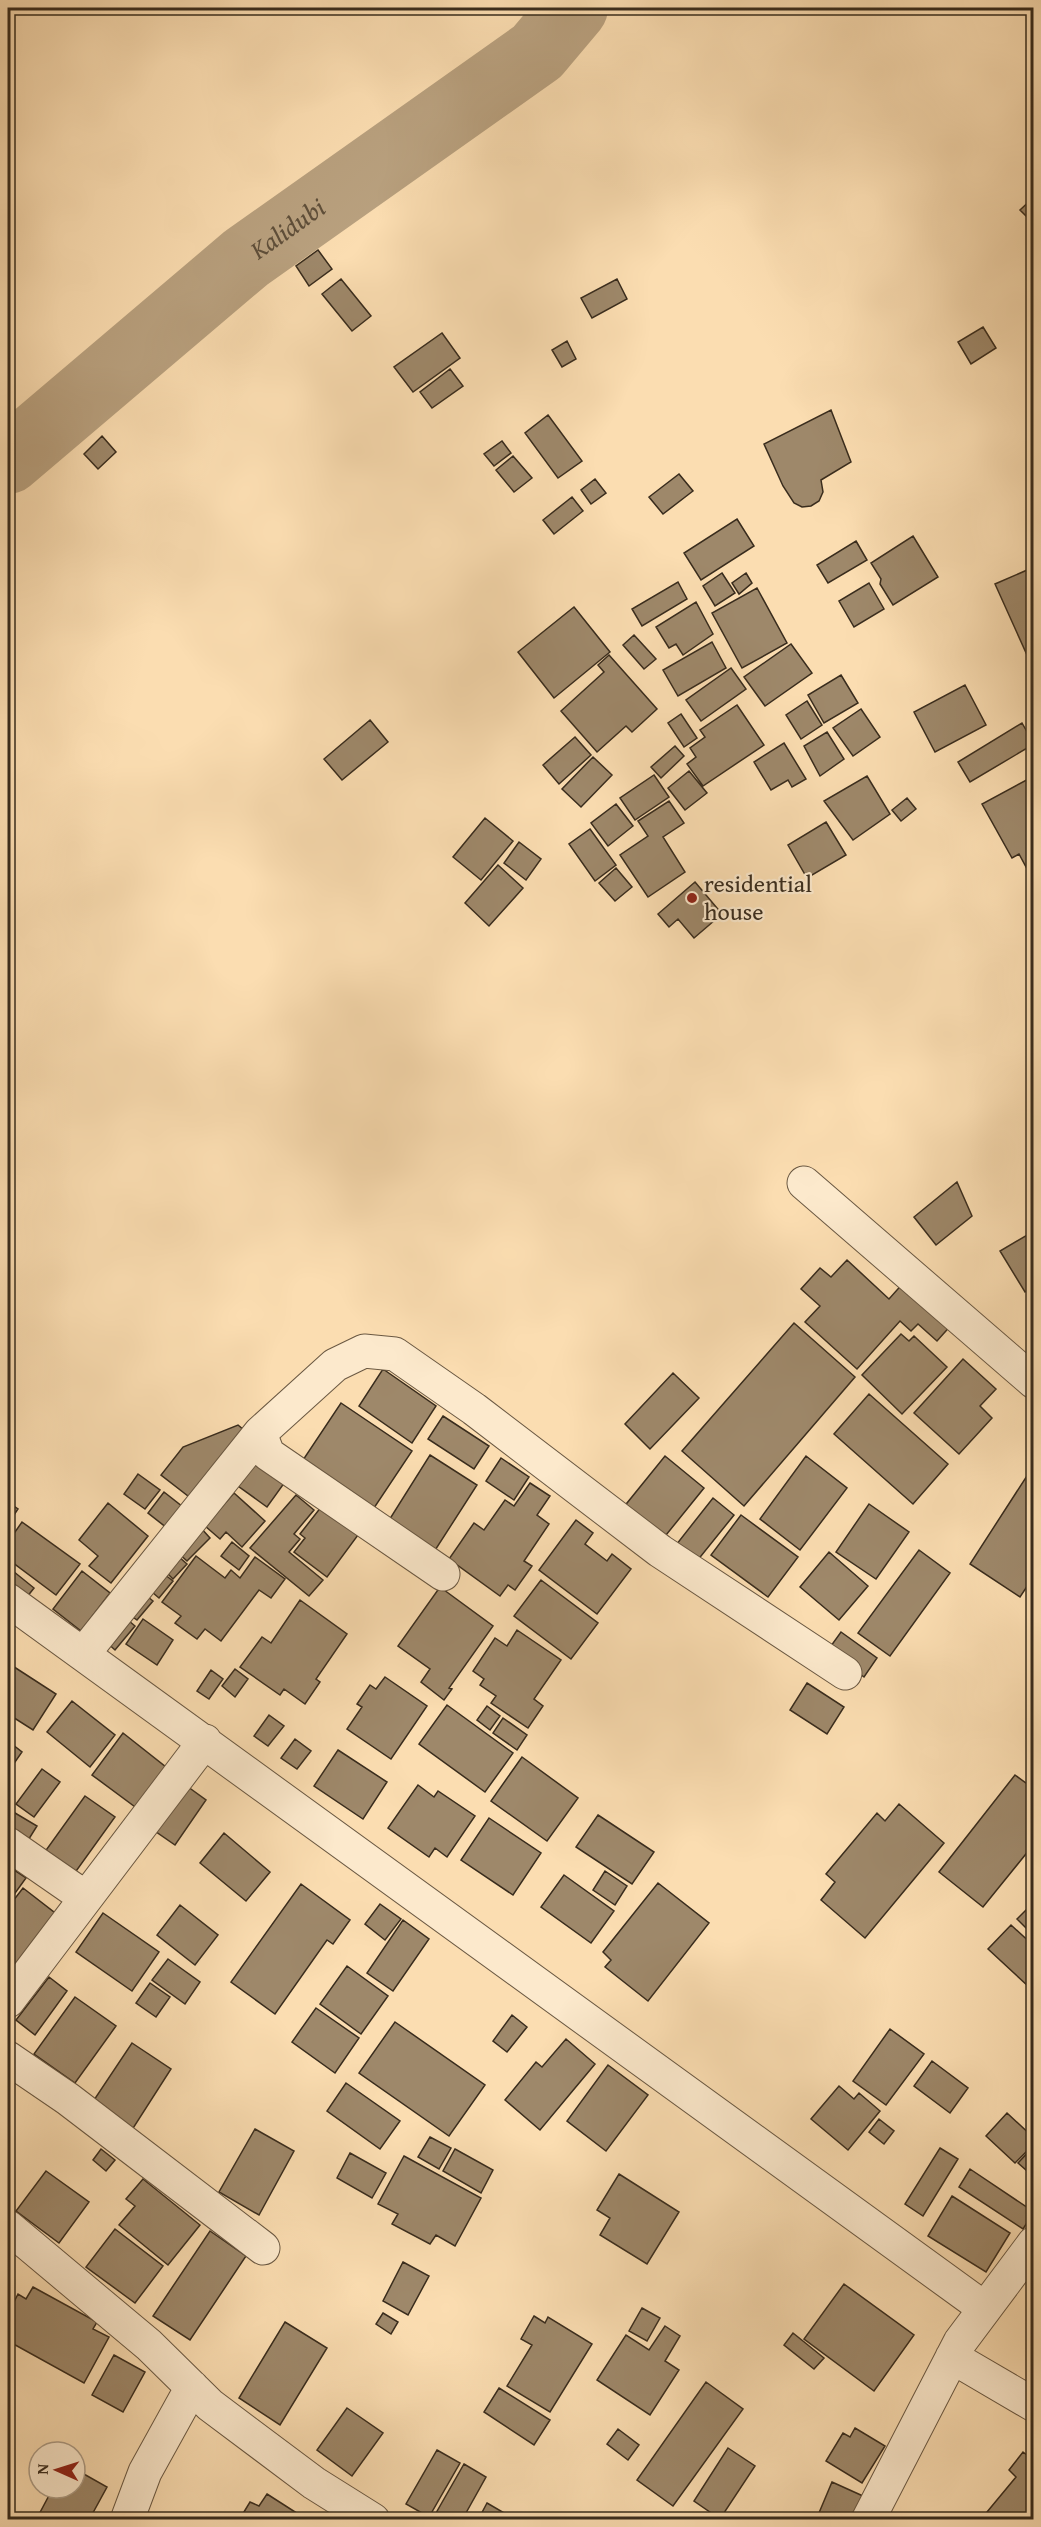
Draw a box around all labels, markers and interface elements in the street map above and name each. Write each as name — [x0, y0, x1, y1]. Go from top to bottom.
water label: Kalidubi — [241, 188, 333, 269]
place label: residential house — [704, 866, 812, 929]
marker: residential house — [685, 891, 699, 905]
north arrow — [27, 2440, 87, 2500]
text: N — [30, 2463, 54, 2475]

